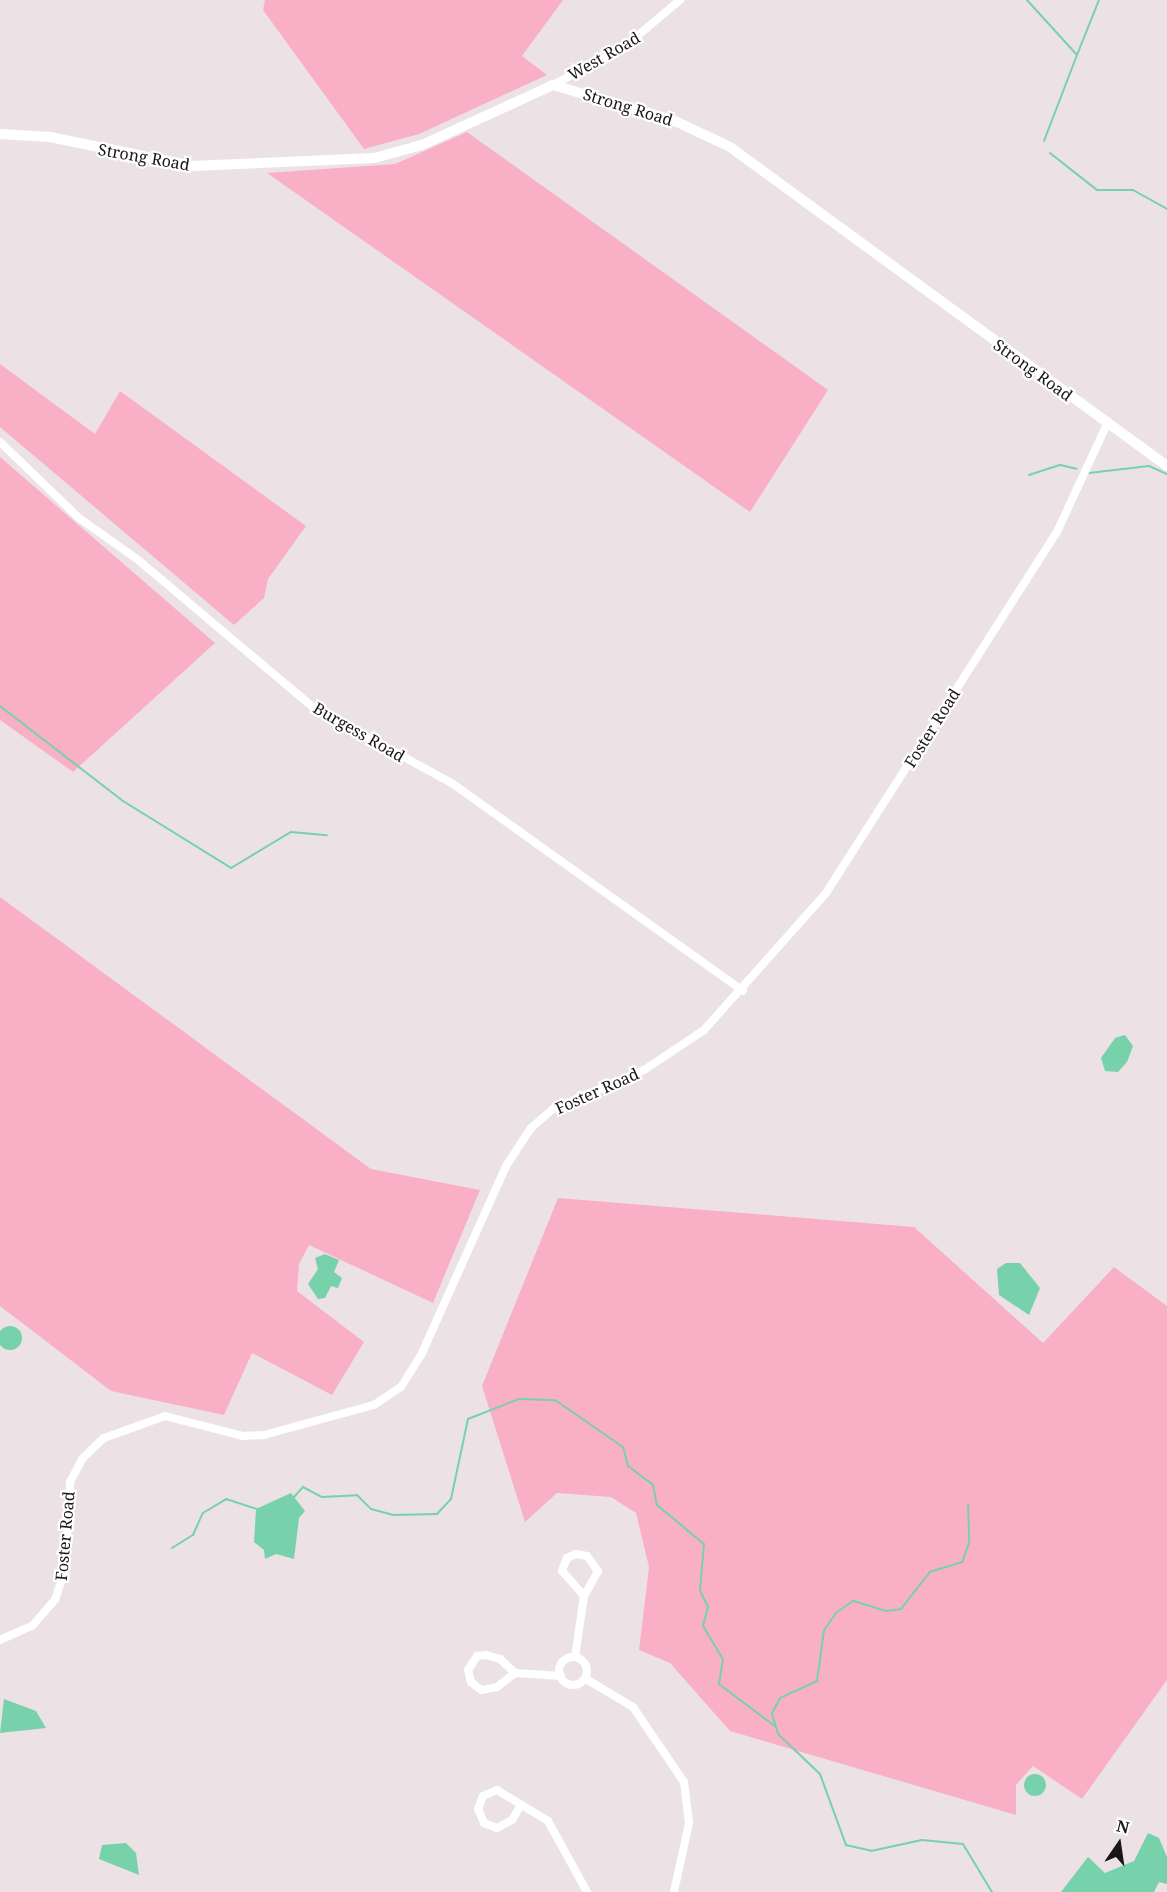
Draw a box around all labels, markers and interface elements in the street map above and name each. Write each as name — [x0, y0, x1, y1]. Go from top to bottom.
street label: West Road — [565, 28, 643, 84]
street label: Strong Road — [581, 84, 675, 130]
street label: Strong Road — [97, 139, 191, 175]
street label: Strong Road — [990, 335, 1076, 405]
street label: Foster Road — [900, 685, 964, 771]
street label: Burgess Road — [310, 698, 408, 766]
street label: Foster Road — [552, 1064, 642, 1118]
street label: Foster Road — [52, 1490, 78, 1582]
north arrow — [1089, 1814, 1149, 1874]
text: N — [1114, 1814, 1132, 1839]

